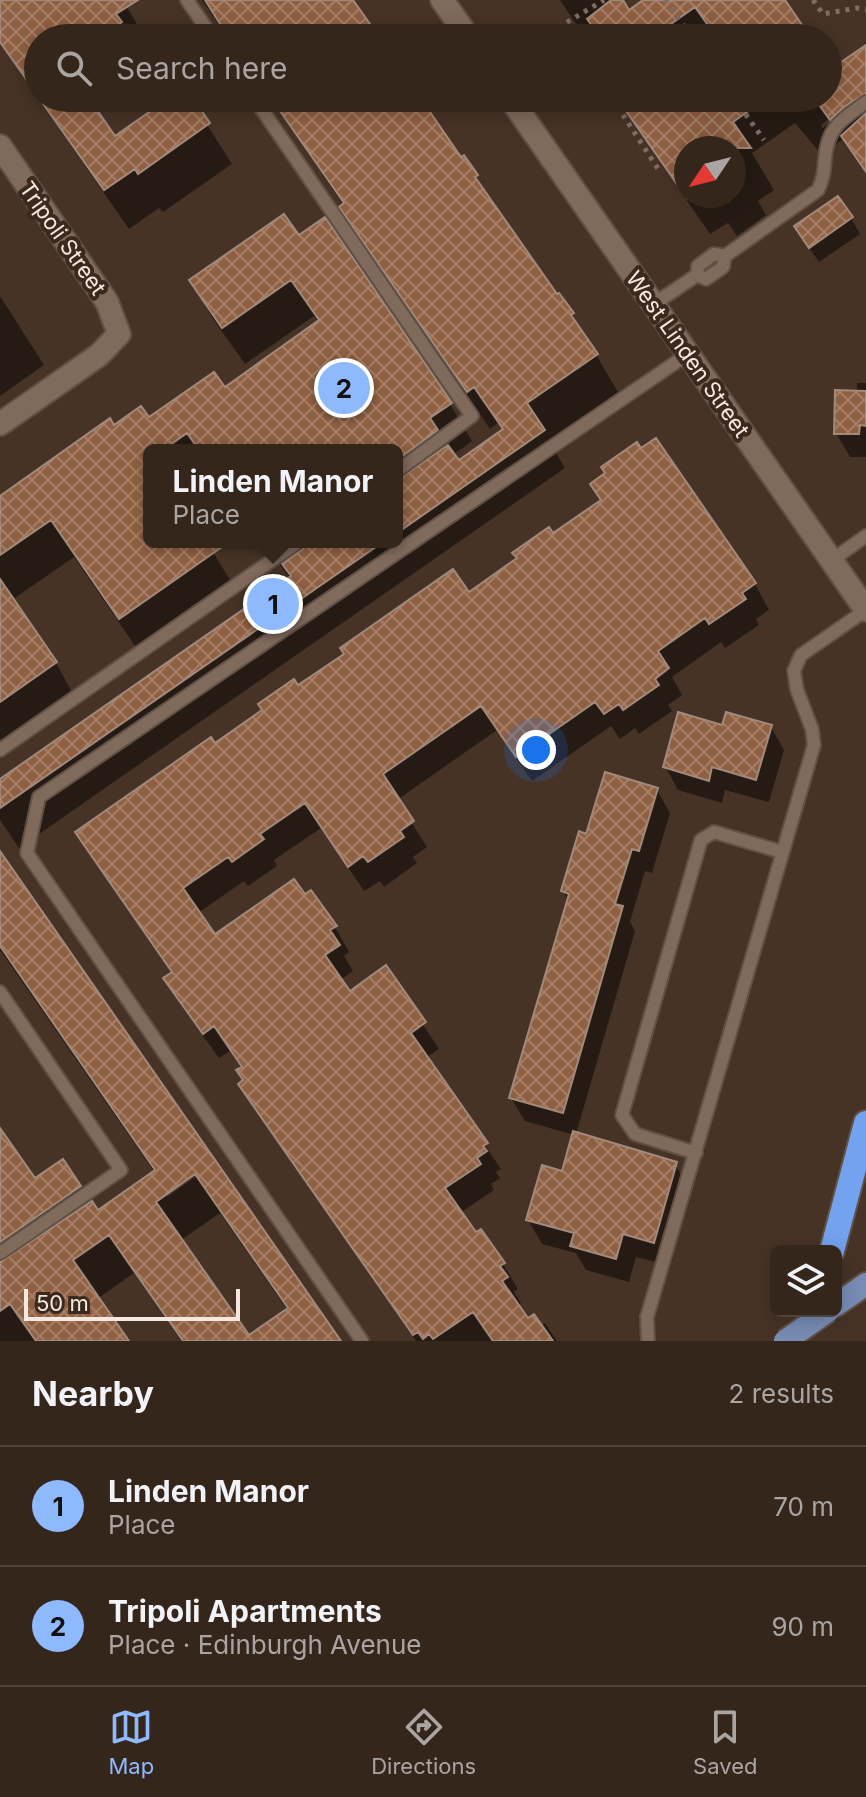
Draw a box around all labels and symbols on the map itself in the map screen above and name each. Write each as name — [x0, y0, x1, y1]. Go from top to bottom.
north arrow — [674, 136, 746, 208]
street label: Tripoli Street — [14, 176, 112, 300]
street label: West Linden Street — [621, 266, 755, 442]
pin: 2 — [318, 358, 370, 418]
pin: 1 — [247, 574, 299, 634]
your location — [516, 730, 556, 770]
scale bar — [24, 1285, 240, 1321]

